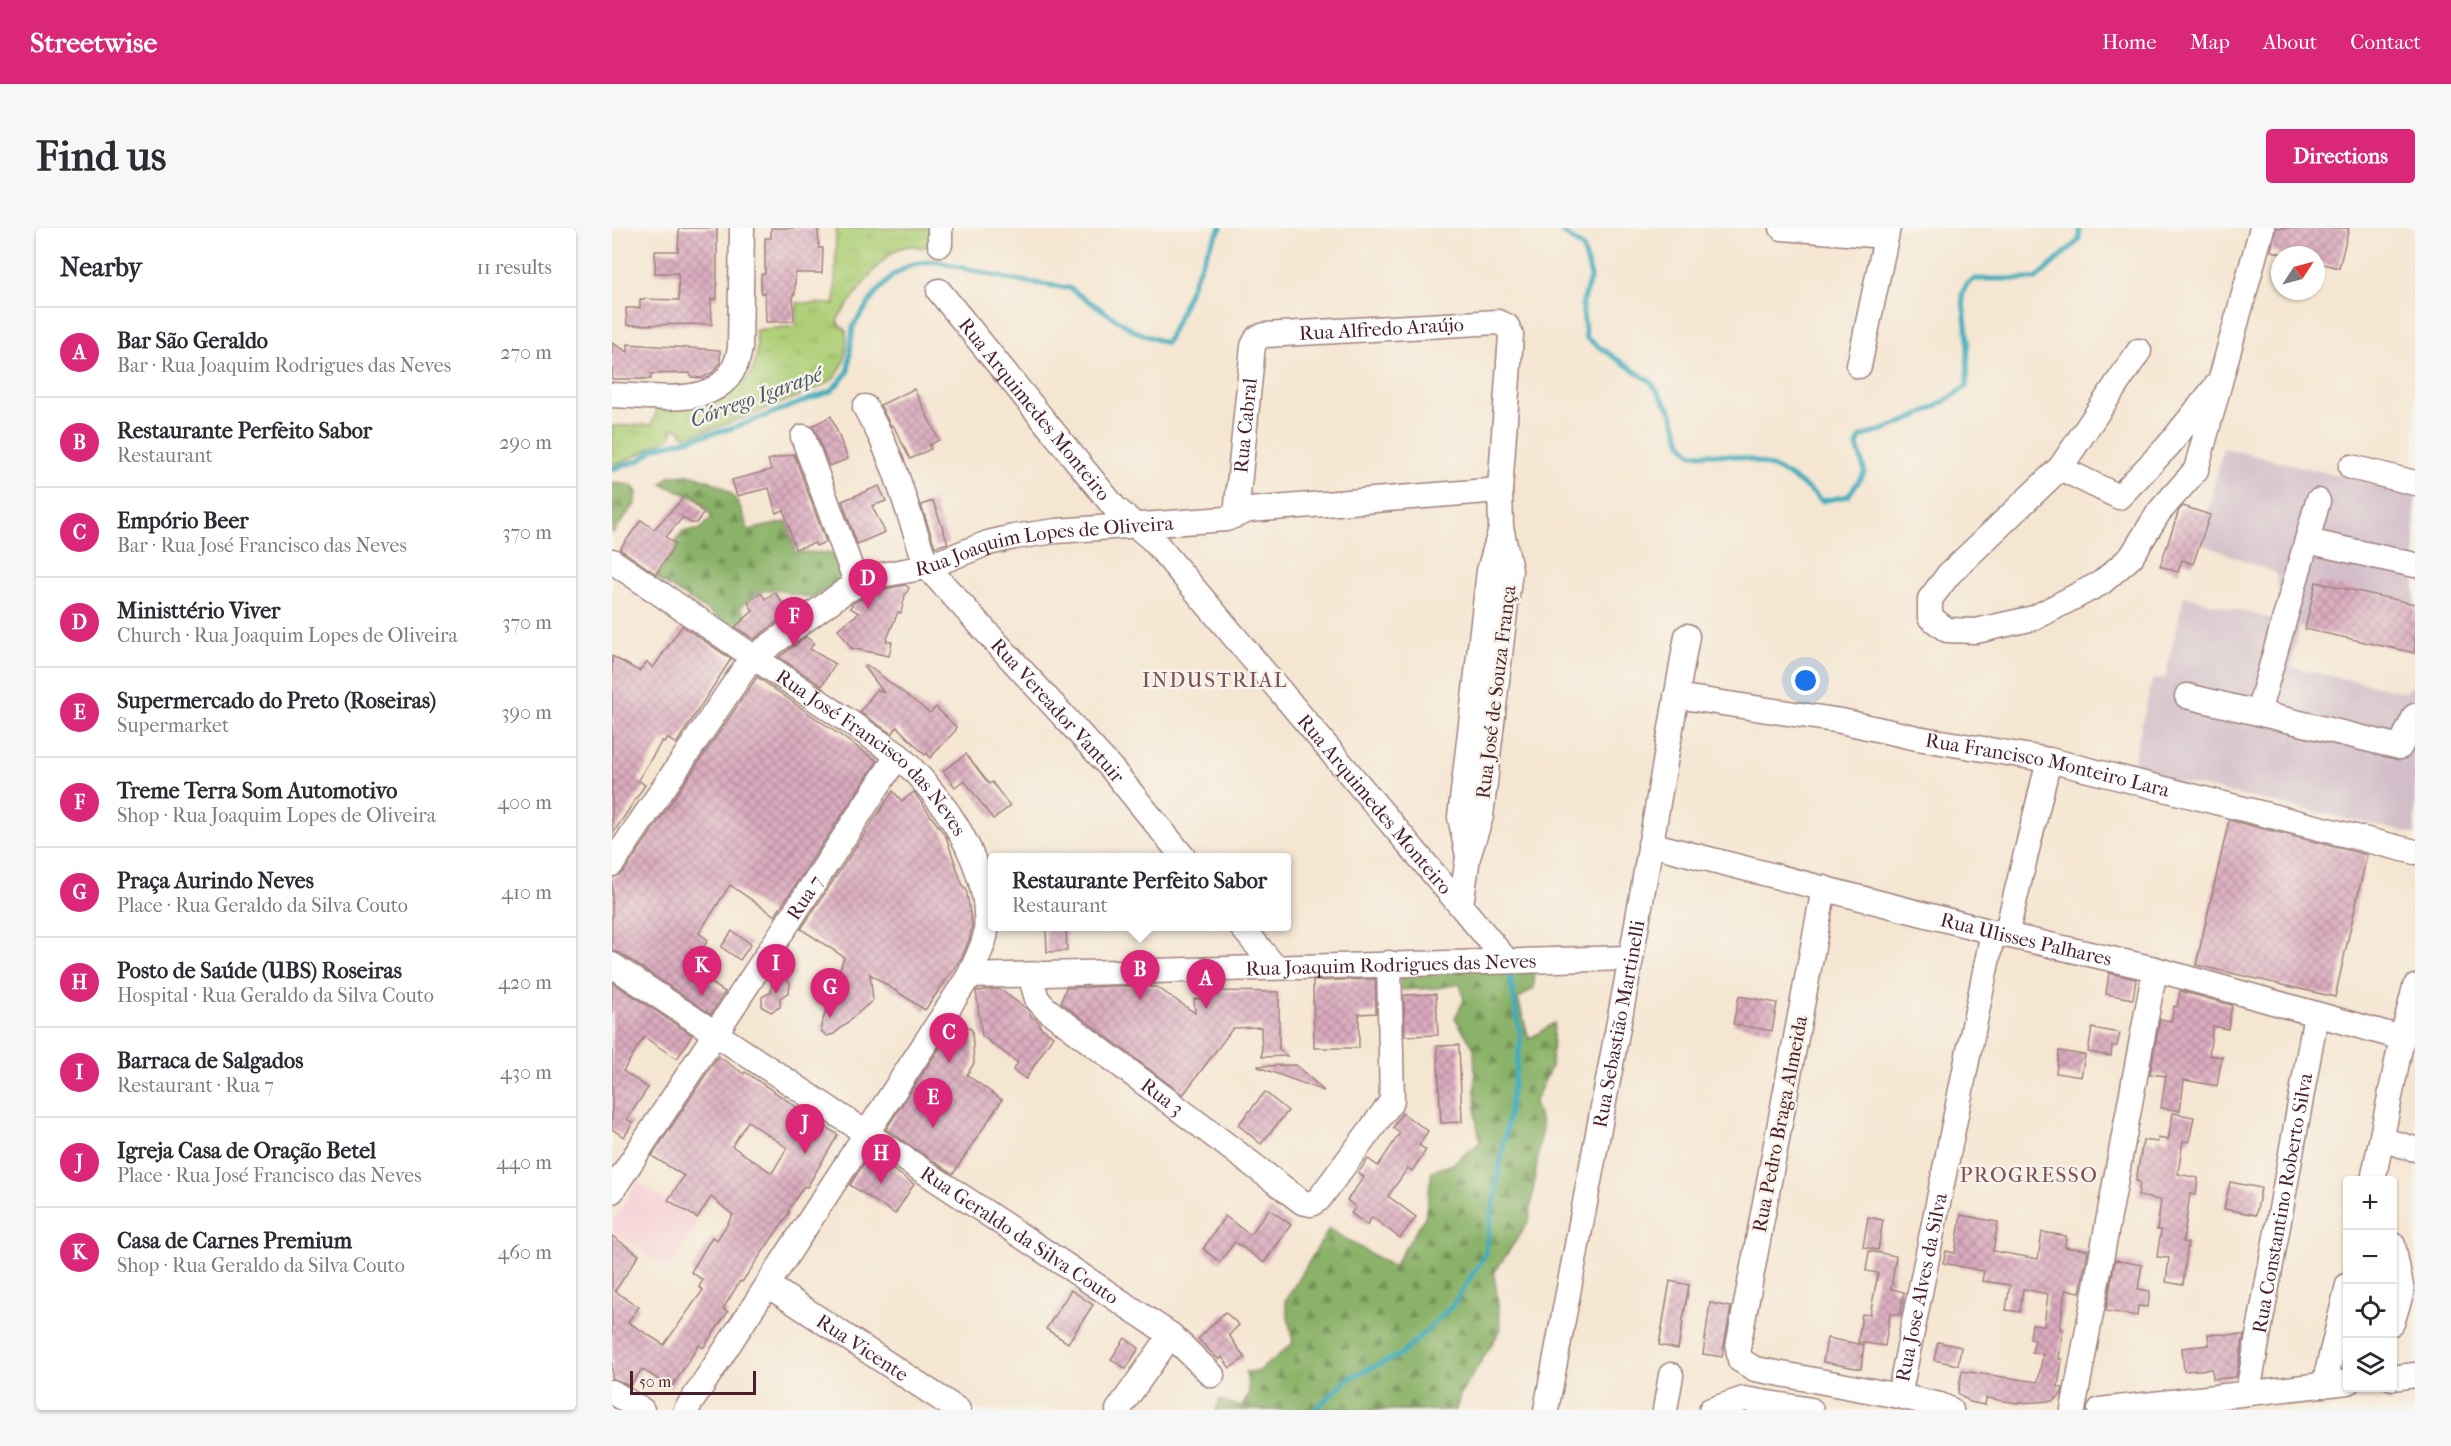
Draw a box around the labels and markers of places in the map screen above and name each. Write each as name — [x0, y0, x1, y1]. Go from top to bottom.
pin: D — [848, 560, 888, 609]
pin: F — [774, 598, 813, 647]
pin: I — [756, 944, 796, 994]
pin: K — [682, 946, 722, 996]
pin: B — [1120, 950, 1160, 1000]
pin: A — [1186, 960, 1226, 1009]
pin: G — [810, 968, 850, 1018]
pin: C — [930, 1014, 968, 1063]
pin: E — [914, 1078, 952, 1128]
pin: J — [786, 1104, 824, 1154]
pin: H — [862, 1134, 900, 1184]

